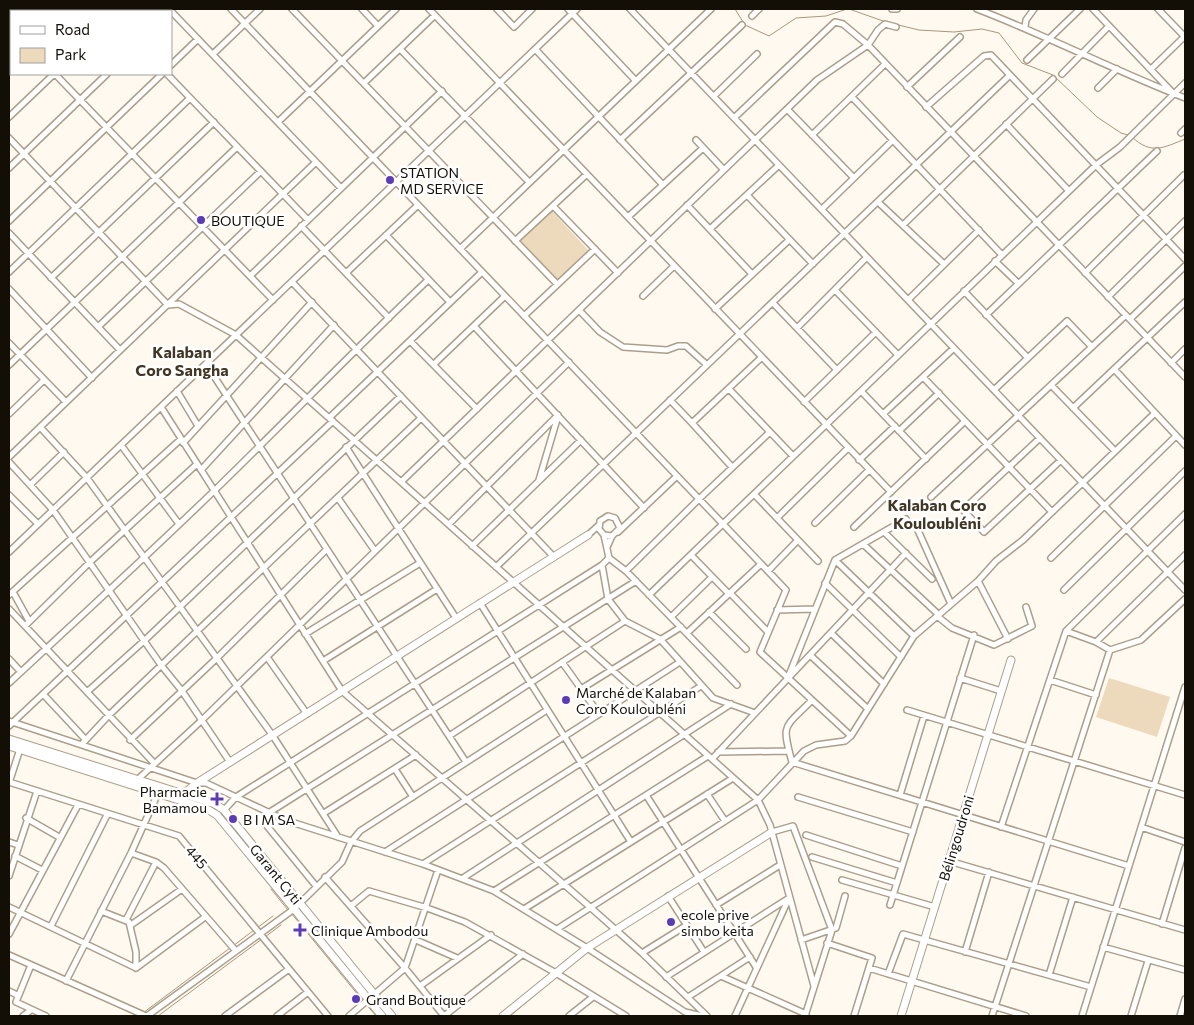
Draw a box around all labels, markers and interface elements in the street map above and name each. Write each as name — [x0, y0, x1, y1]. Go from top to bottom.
legend — [10, 10, 172, 75]
text: Road — [55, 20, 90, 38]
text: Park — [55, 45, 86, 63]
place label: STATION MD SERVICE — [400, 164, 483, 197]
marker: STATION MD SERVICE — [384, 174, 396, 186]
place label: BOUTIQUE — [211, 212, 285, 229]
marker: BOUTIQUE — [195, 214, 207, 226]
district label: Kalaban Coro Sangha — [135, 342, 229, 379]
district label: Kalaban Coro Kouloubléni — [887, 495, 987, 532]
place label: Marché de Kalaban Coro Kouloubléni — [576, 684, 696, 717]
marker: Marché de Kalaban Coro Kouloubléni — [560, 694, 572, 706]
place label: Pharmacie Bamamou — [140, 783, 207, 816]
marker: Pharmacie Bamamou — [211, 793, 223, 805]
street label: Bélingoudroni — [935, 793, 977, 883]
place label: B I M SA — [243, 811, 296, 828]
marker: B I M SA — [227, 813, 239, 825]
street label: Garant Cyti — [247, 840, 305, 908]
street label: 445 — [183, 842, 211, 872]
place label: ecole prive simbo keita — [681, 906, 754, 939]
marker: ecole prive simbo keita — [665, 916, 677, 928]
place label: Clinique Ambodou — [311, 922, 428, 939]
marker: Clinique Ambodou — [293, 923, 307, 937]
place label: Grand Boutique — [366, 991, 466, 1008]
marker: Grand Boutique — [350, 993, 362, 1005]

